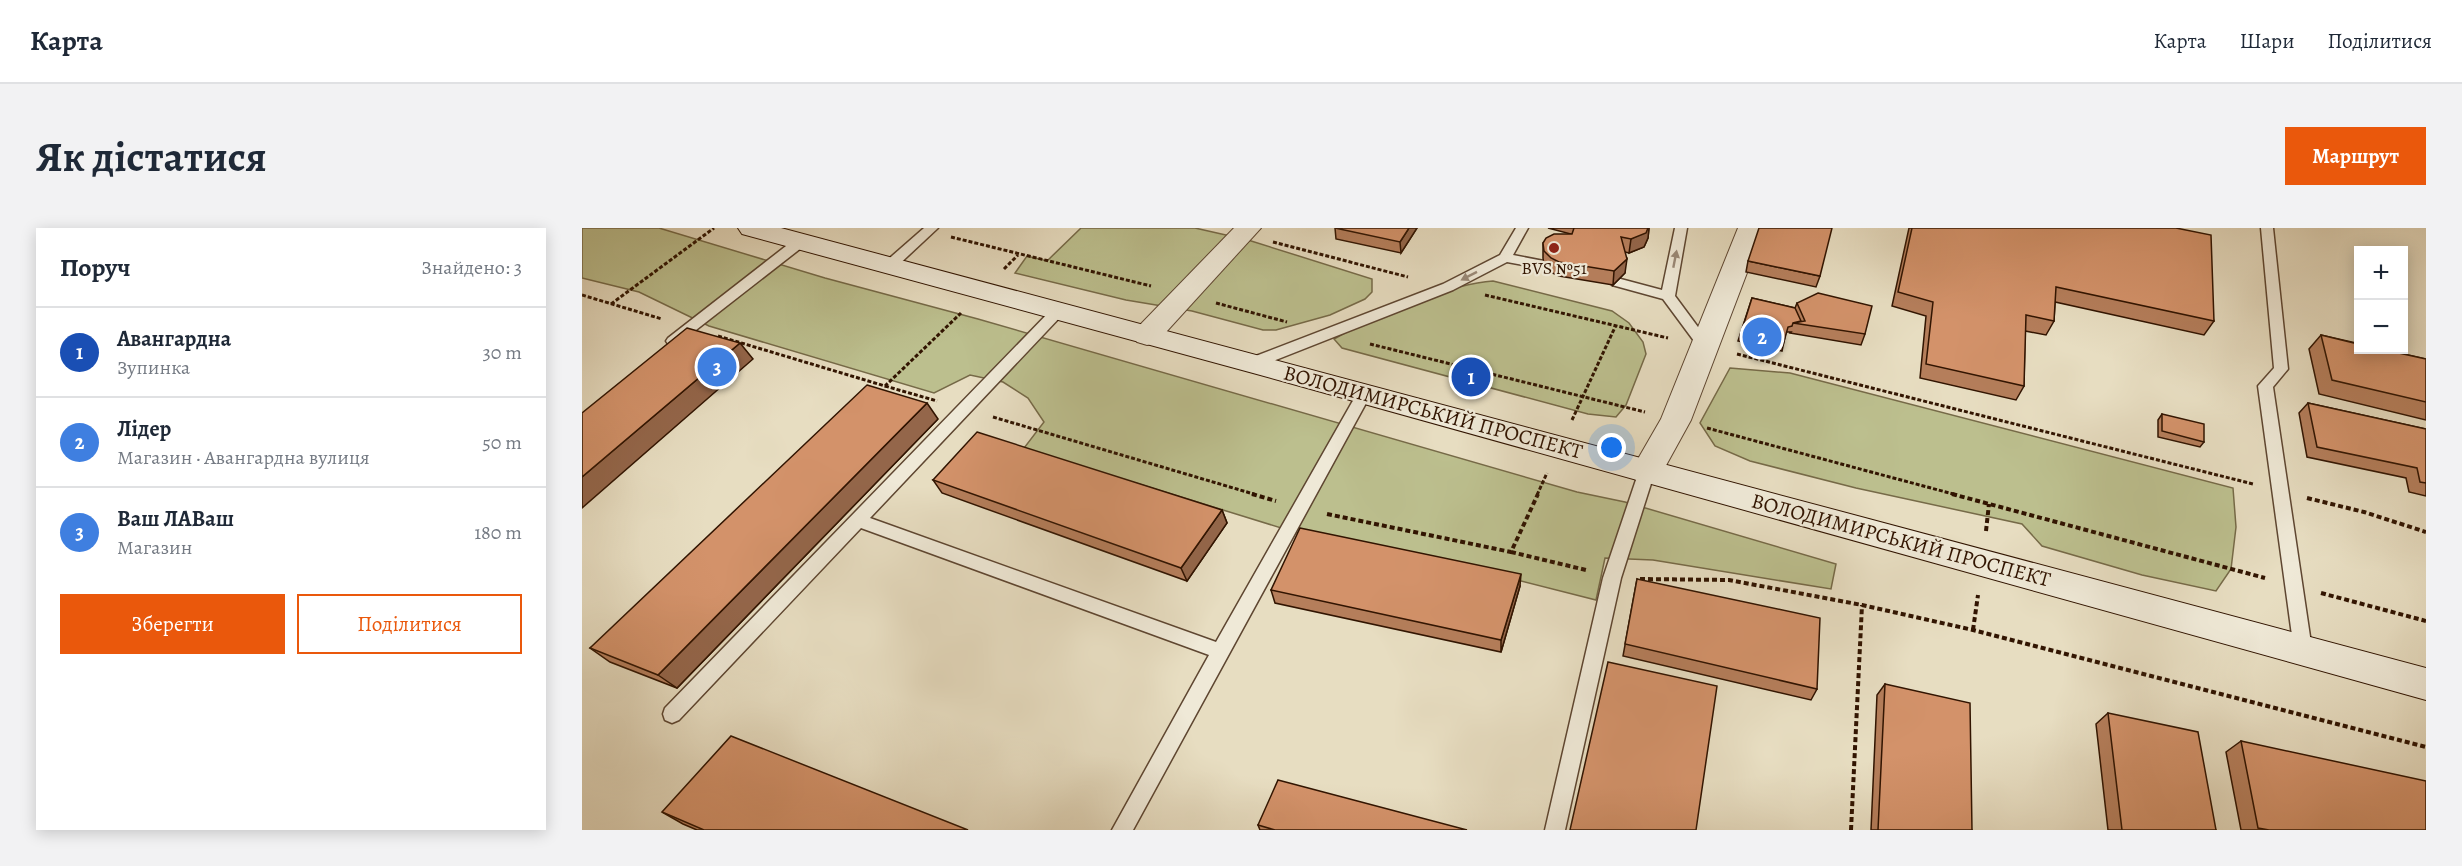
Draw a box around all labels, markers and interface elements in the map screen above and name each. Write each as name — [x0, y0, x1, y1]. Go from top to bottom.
text: Карта — [30, 22, 103, 60]
text: Карта — [2154, 27, 2206, 55]
text: Шари — [2239, 27, 2294, 55]
text: Поділитися — [2327, 27, 2432, 55]
button: Маршрут — [2285, 127, 2426, 185]
text: Як дістатися — [36, 128, 267, 185]
marker: BVS №51 — [1547, 241, 1561, 255]
map controls — [2354, 246, 2408, 354]
button: + — [2354, 246, 2408, 300]
one-way arrow — [1671, 249, 1680, 268]
text: Поруч — [60, 250, 131, 285]
text: Знайдено: 3 — [421, 254, 522, 281]
place label: BVS №51 — [1521, 256, 1587, 280]
one-way arrow — [1461, 271, 1478, 280]
button: − — [2354, 300, 2408, 354]
pin: 2 — [1742, 314, 1782, 360]
text: Авангардна — [117, 324, 231, 354]
text: 1 — [76, 339, 83, 366]
text: 30 m — [482, 339, 522, 366]
pin: 3 — [698, 344, 736, 390]
text: Зупинка — [117, 354, 190, 381]
pin: 1 — [1452, 354, 1490, 400]
street label: ВОЛОДИМИРСЬКИЙ ПРОСПЕКТ — [1280, 359, 1586, 466]
text: Лідер — [117, 414, 171, 444]
text: 2 — [75, 429, 84, 456]
text: 50 m — [482, 429, 522, 456]
your location — [1597, 433, 1626, 462]
text: Магазин · Авангардна вулиця — [117, 444, 370, 471]
street label: ВОЛОДИМИРСЬКИЙ ПРОСПЕКТ — [1748, 487, 2054, 594]
text: Ваш ЛАВаш — [117, 504, 234, 534]
text: 3 — [75, 519, 84, 546]
text: 180 m — [474, 519, 522, 546]
text: Магазин — [117, 534, 192, 561]
button: Зберегти — [60, 594, 285, 654]
button: Поділитися — [297, 594, 522, 654]

